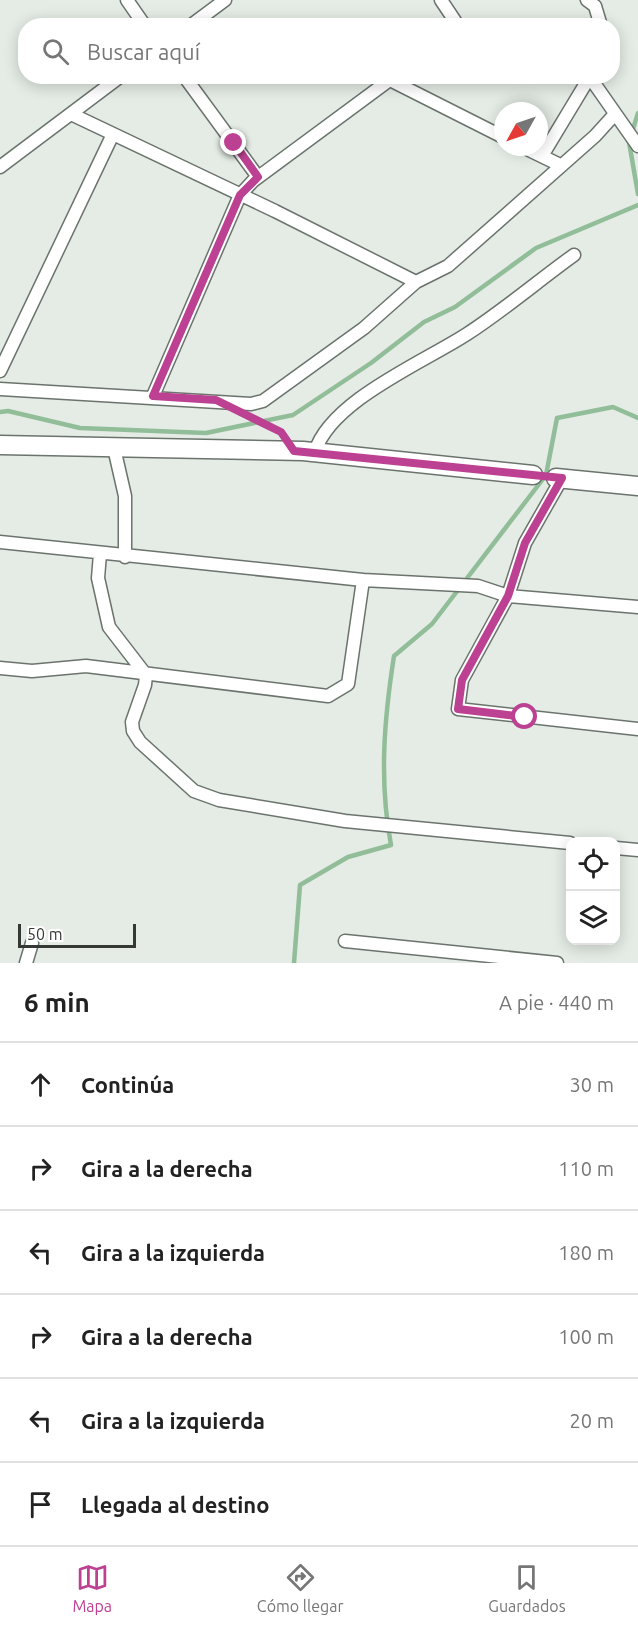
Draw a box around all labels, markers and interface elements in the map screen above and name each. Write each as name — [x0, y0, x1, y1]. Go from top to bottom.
search box — [18, 18, 620, 84]
icon: search — [39, 35, 72, 68]
text: Buscar aquí — [87, 39, 200, 64]
north arrow — [494, 102, 548, 156]
route end — [220, 129, 246, 155]
route start — [511, 703, 537, 729]
map controls — [566, 837, 620, 945]
button: locate — [566, 837, 620, 891]
button: layers — [566, 891, 620, 945]
scale bar — [18, 921, 136, 948]
text: 50 m — [27, 925, 63, 943]
text: 6 min — [24, 988, 90, 1017]
text: A pie · 440 m — [499, 991, 614, 1014]
icon: ahead — [24, 1068, 57, 1101]
text: Continúa — [81, 1072, 174, 1097]
text: 30 m — [570, 1073, 614, 1096]
icon: right — [24, 1152, 57, 1185]
text: Gira a la derecha — [81, 1156, 253, 1181]
text: 110 m — [558, 1157, 614, 1180]
icon: left — [24, 1236, 57, 1269]
text: Gira a la izquierda — [81, 1240, 265, 1265]
text: 180 m — [558, 1241, 614, 1264]
icon: right — [24, 1320, 57, 1353]
text: Gira a la derecha — [81, 1324, 253, 1349]
text: 100 m — [558, 1325, 614, 1348]
icon: left — [24, 1404, 57, 1437]
text: Gira a la izquierda — [81, 1408, 265, 1433]
text: 20 m — [570, 1409, 614, 1432]
icon: arrive — [24, 1488, 57, 1521]
text: Llegada al destino — [81, 1492, 269, 1517]
tab: Mapa — [72, 1561, 112, 1615]
tab: Cómo llegar — [257, 1561, 344, 1615]
tab: Guardados — [488, 1561, 566, 1615]

